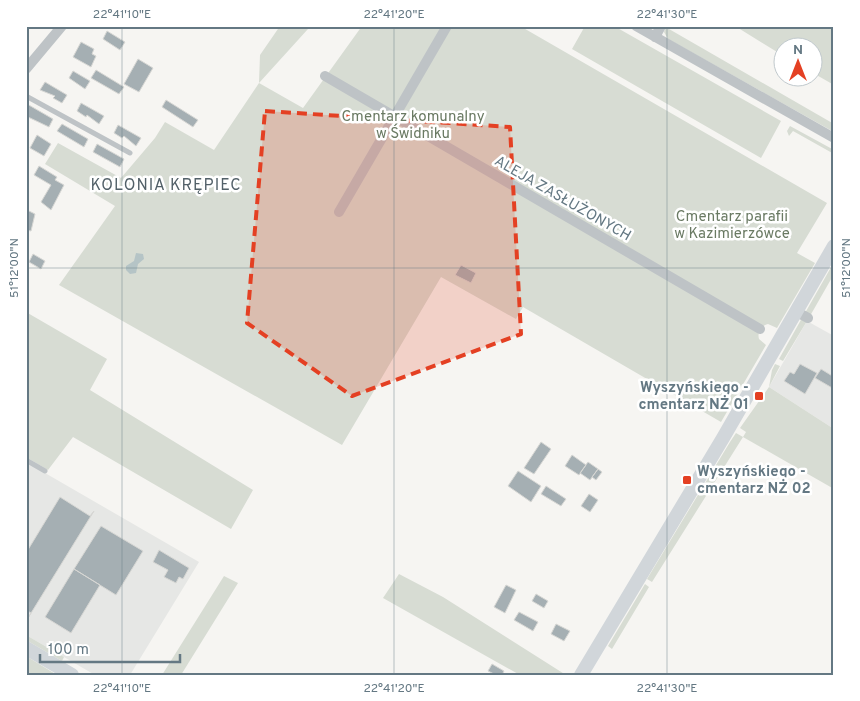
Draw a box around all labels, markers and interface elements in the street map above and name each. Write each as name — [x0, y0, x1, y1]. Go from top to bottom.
text: 22°41'10"E — [93, 7, 151, 23]
text: 22°41'20"E — [363, 7, 425, 23]
text: 22°41'30"E — [637, 7, 697, 23]
north arrow — [772, 38, 822, 88]
text: N — [793, 42, 803, 59]
park label: Cmentarz komunalny w Świdniku — [341, 108, 485, 144]
street label: ALEJA ZASŁUŻONYCH — [490, 151, 635, 246]
district label: KOLONIA KRĘPIEC — [90, 176, 242, 196]
park label: Cmentarz parafii w Kazimierzówce — [674, 208, 790, 244]
text: 51°12'00"N — [7, 238, 23, 298]
text: 51°12'00"N — [839, 238, 855, 298]
place label: Wyszyńskiego - cmentarz NŻ 01 — [638, 379, 749, 415]
marker: Wyszyńskiego - cmentarz NŻ 01 — [753, 390, 765, 402]
place label: Wyszyńskiego - cmentarz NŻ 02 — [697, 463, 811, 499]
marker: Wyszyńskiego - cmentarz NŻ 02 — [681, 474, 693, 486]
scale bar — [40, 631, 180, 663]
text: 100 m — [48, 641, 89, 660]
text: 22°41'10"E — [93, 681, 151, 697]
text: 22°41'20"E — [363, 681, 425, 697]
text: 22°41'30"E — [637, 681, 697, 697]

